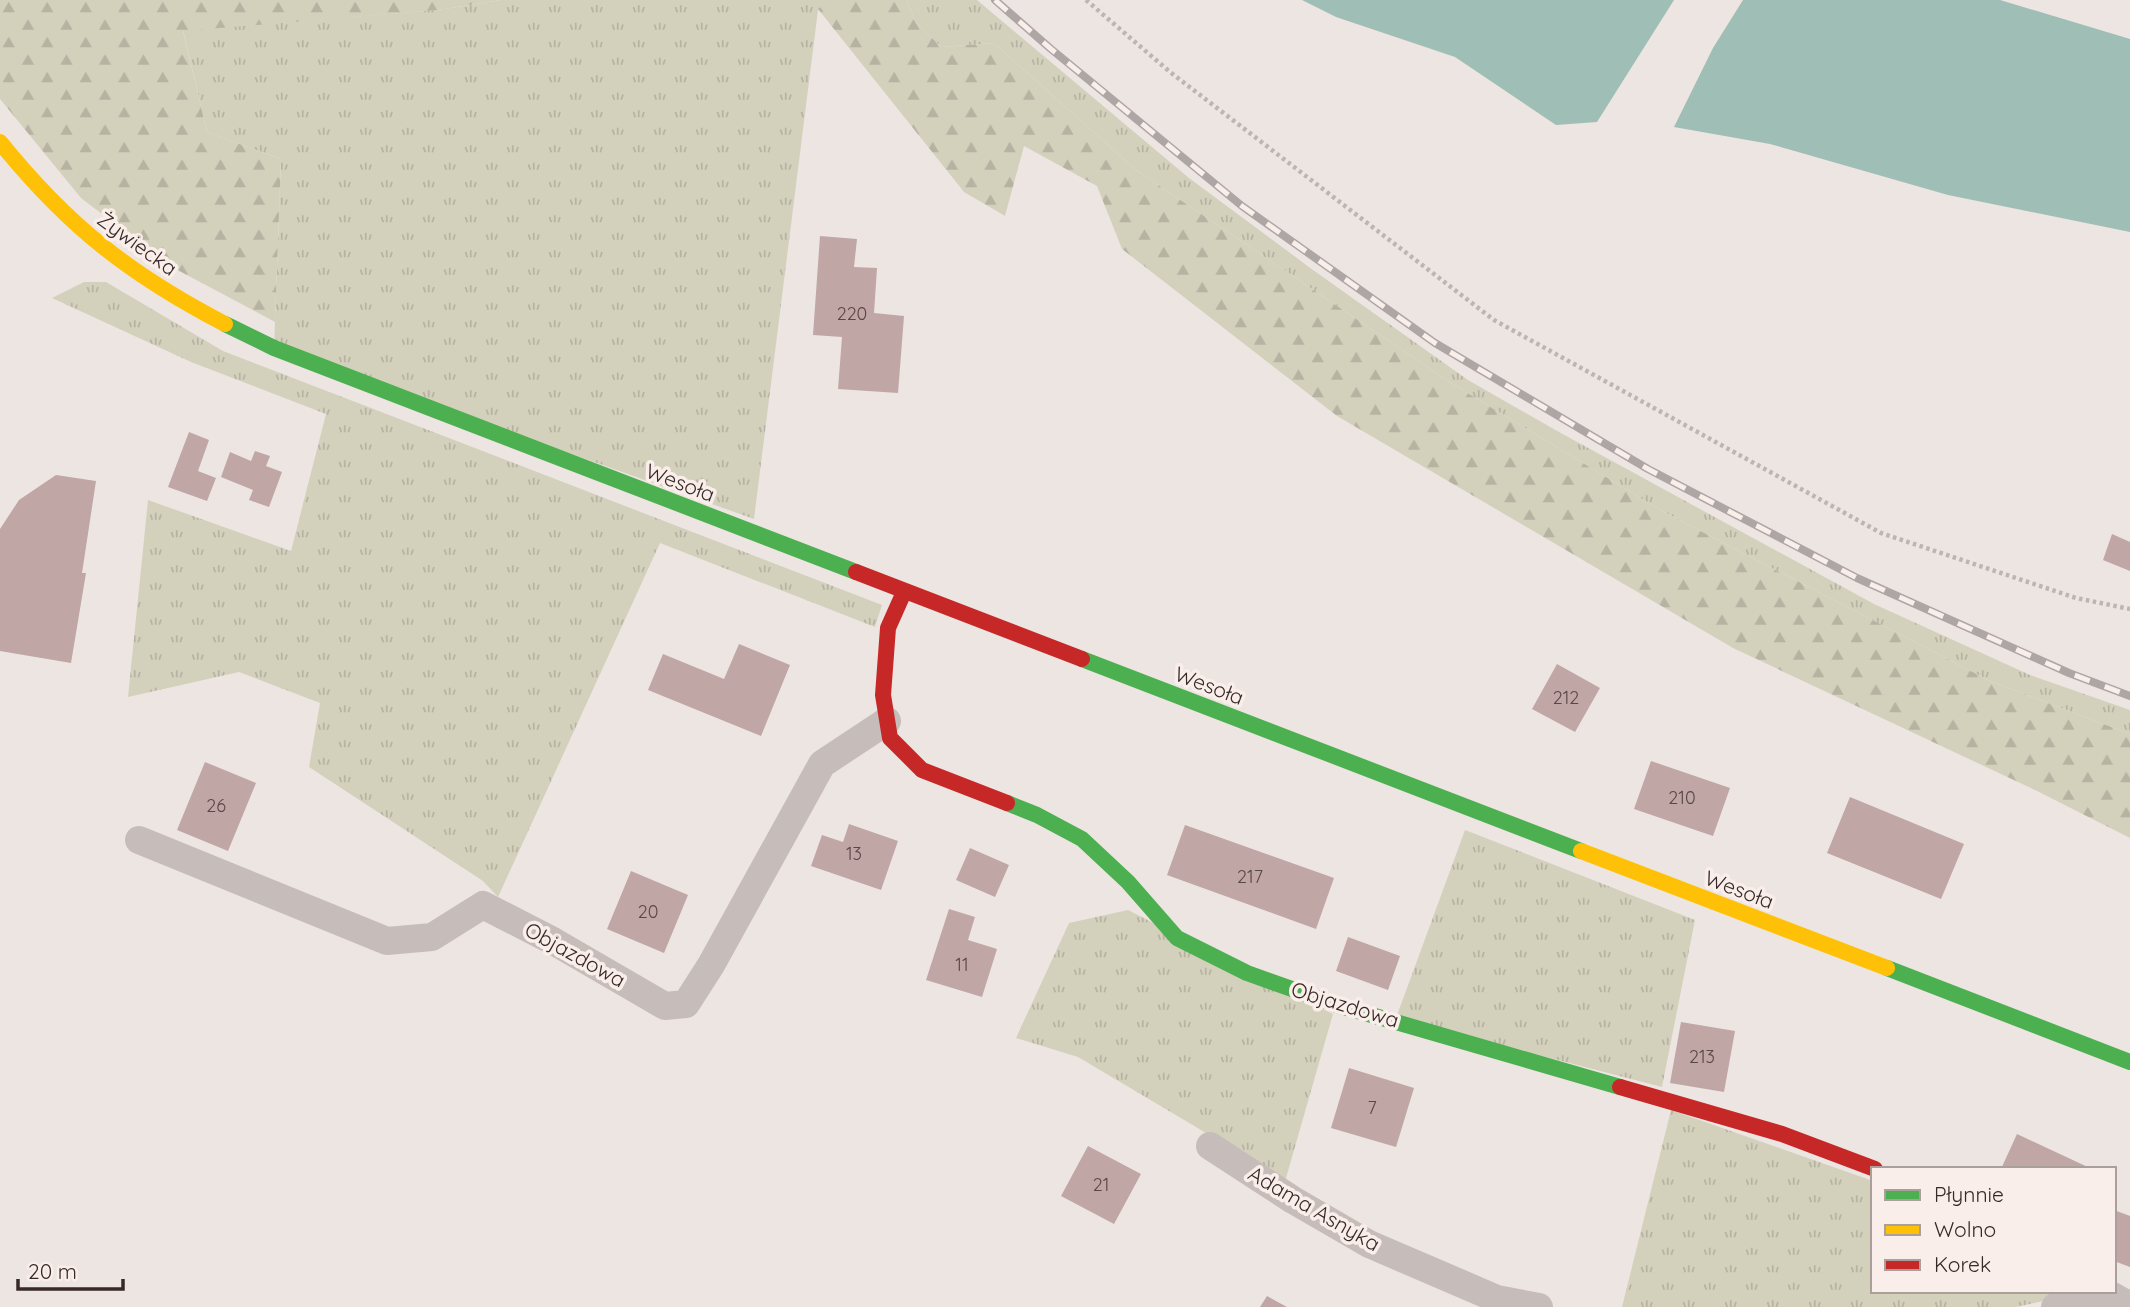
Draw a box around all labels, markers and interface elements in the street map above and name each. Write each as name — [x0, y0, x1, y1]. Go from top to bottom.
street label: Żywiecka — [93, 206, 183, 281]
house number: 220 — [837, 302, 867, 325]
street label: Wesoła — [642, 457, 719, 507]
street label: Wesoła — [1171, 660, 1248, 710]
house number: 212 — [1553, 686, 1579, 709]
house number: 210 — [1668, 786, 1696, 809]
house number: 26 — [206, 794, 226, 817]
house number: 13 — [846, 842, 862, 865]
street label: Wesoła — [1701, 864, 1778, 914]
house number: 217 — [1237, 865, 1263, 888]
house number: 20 — [638, 900, 658, 923]
street label: Objazdowa — [521, 916, 630, 992]
house number: 11 — [955, 953, 969, 976]
street label: Objazdowa — [1288, 975, 1402, 1033]
house number: 213 — [1689, 1045, 1715, 1068]
house number: 7 — [1367, 1096, 1377, 1119]
street label: Adama Asnyka — [1244, 1160, 1385, 1256]
legend — [1871, 1167, 2116, 1293]
house number: 21 — [1093, 1173, 1109, 1196]
text: Płynnie — [1934, 1181, 2004, 1207]
text: Wolno — [1934, 1216, 1996, 1242]
scale bar — [18, 1248, 122, 1292]
text: Korek — [1934, 1251, 1991, 1277]
text: 20 m — [28, 1258, 77, 1284]

